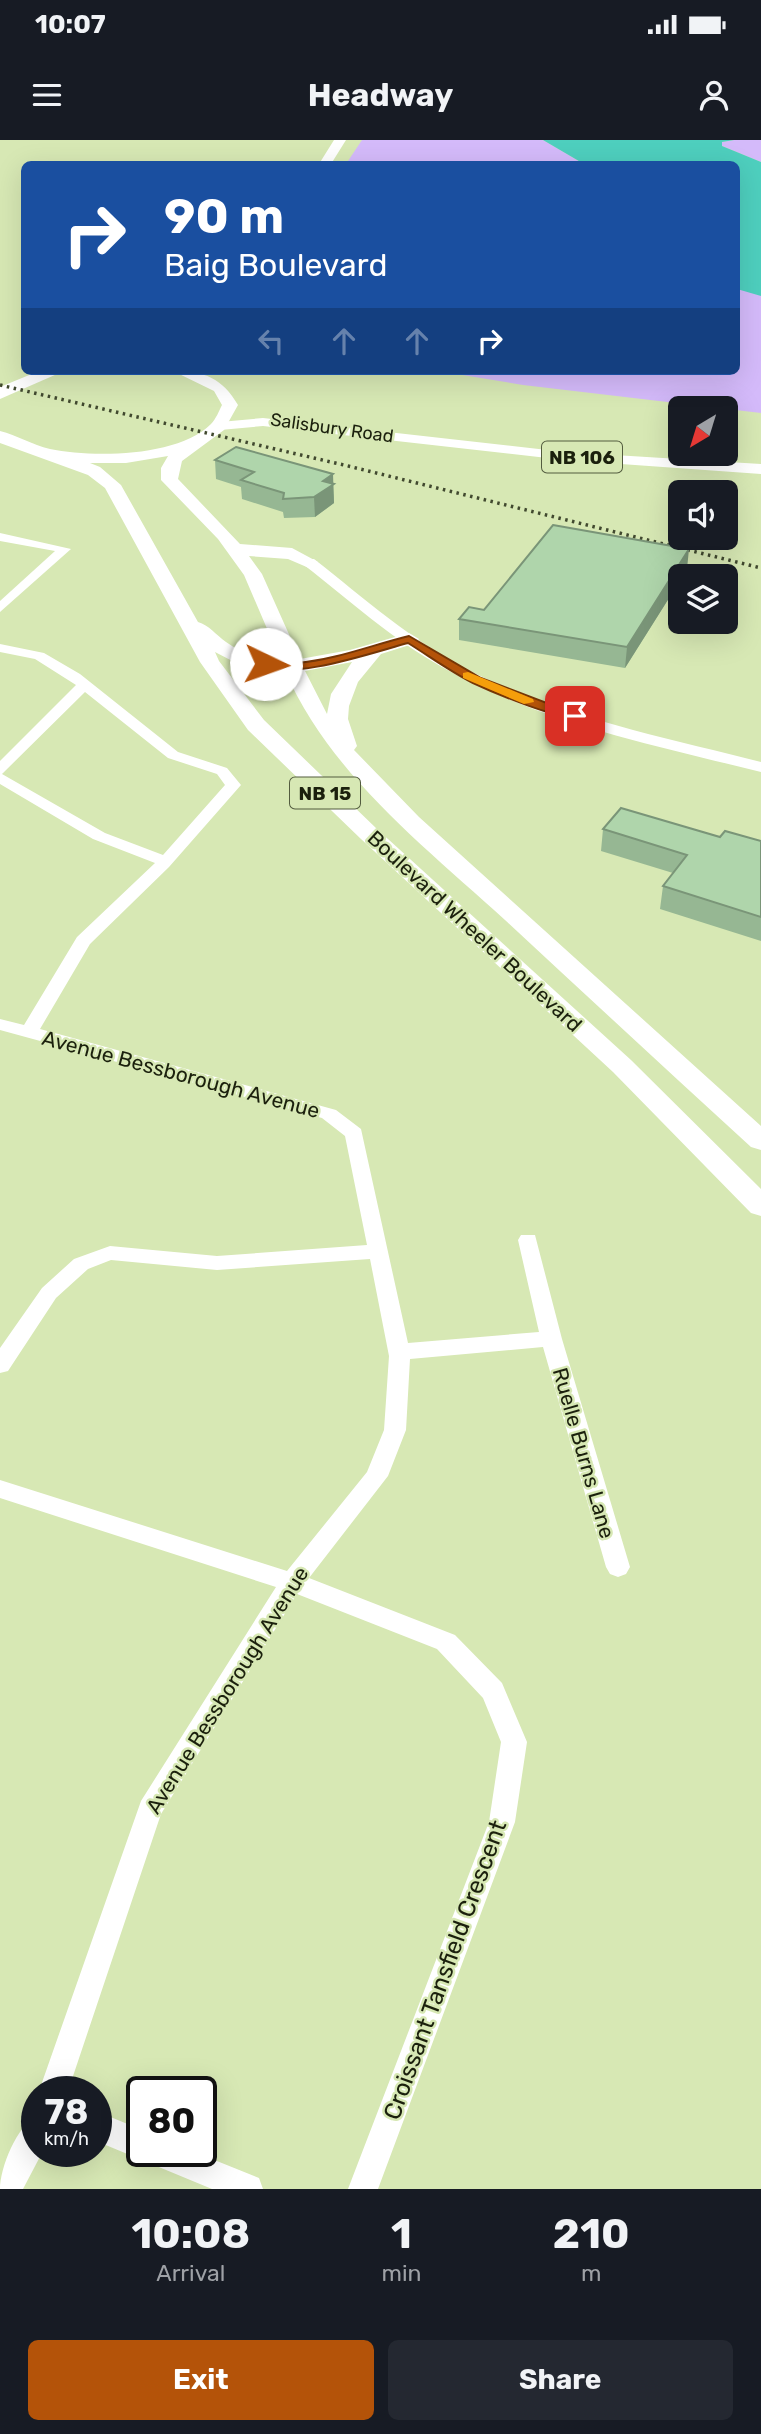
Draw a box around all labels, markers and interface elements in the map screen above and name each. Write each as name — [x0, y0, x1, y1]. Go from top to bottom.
text: 10:07 — [35, 9, 106, 40]
icon: menu — [28, 76, 66, 114]
text: Headway — [308, 76, 453, 114]
icon: person — [695, 76, 733, 114]
text: 90 m — [164, 187, 284, 245]
icon: right — [49, 189, 140, 280]
text: Baig Boulevard — [164, 246, 387, 284]
icon: left — [252, 322, 290, 360]
icon: ahead — [325, 322, 363, 360]
icon: ahead — [398, 322, 436, 360]
icon: right — [471, 322, 509, 360]
north arrow — [668, 396, 738, 466]
map controls — [668, 396, 738, 634]
street label: Salisbury Road — [269, 408, 395, 448]
road number: NB 106 — [542, 442, 622, 472]
button: sound — [668, 480, 738, 550]
button: layers — [668, 564, 738, 634]
position arrow — [229, 627, 303, 701]
pin — [545, 686, 605, 746]
icon: arrive — [556, 697, 594, 735]
road number: NB 15 — [290, 778, 360, 808]
street label: Boulevard Wheeler Boulevard — [363, 825, 587, 1037]
street label: Avenue Bessborough Avenue — [39, 1025, 323, 1123]
street label: Ruelle Burns Lane — [548, 1365, 620, 1541]
street label: Avenue Bessborough Avenue — [141, 1562, 313, 1818]
street label: Croissant Tansfield Crescent — [378, 1816, 512, 2124]
speed limit sign: 80 — [126, 2076, 217, 2167]
text: 78 — [45, 2091, 88, 2133]
text: km/h — [44, 2128, 89, 2150]
text: 10:08 — [131, 2209, 250, 2259]
text: 1 — [391, 2209, 412, 2259]
text: 210 — [553, 2209, 630, 2259]
text: Arrival — [156, 2259, 225, 2287]
text: min — [381, 2259, 421, 2287]
text: m — [581, 2259, 601, 2287]
button: Exit — [28, 2340, 374, 2420]
button: Share — [388, 2340, 733, 2420]

